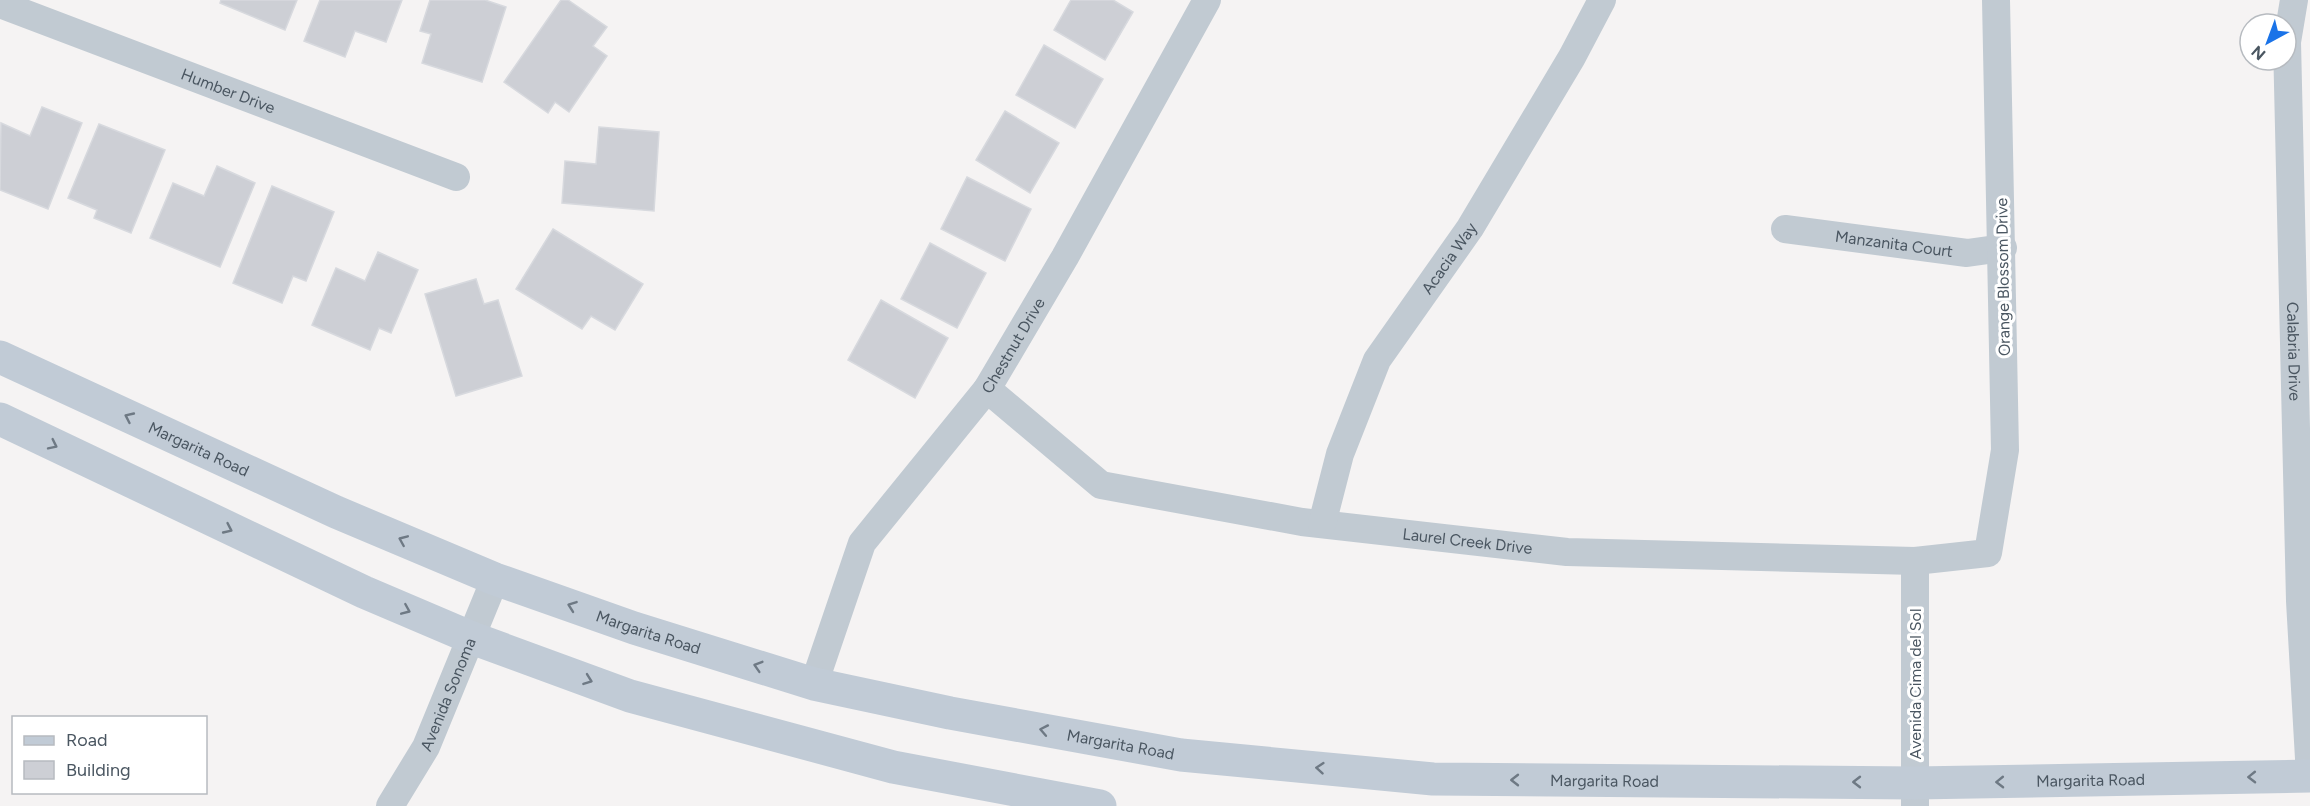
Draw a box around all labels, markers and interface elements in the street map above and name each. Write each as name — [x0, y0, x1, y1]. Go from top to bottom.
north arrow — [2238, 12, 2298, 72]
text: N — [2248, 42, 2269, 64]
street label: Humber Drive — [178, 64, 278, 117]
street label: Orange Blossom Drive — [1992, 197, 2014, 356]
street label: Acacia Way — [1417, 218, 1481, 298]
street label: Manzanita Court — [1834, 226, 1954, 261]
street label: Chestnut Drive — [977, 294, 1048, 397]
street label: Calabria Drive — [2284, 302, 2305, 401]
one-way arrow — [124, 413, 135, 425]
street label: Margarita Road — [145, 417, 252, 480]
one-way arrow — [46, 437, 57, 449]
one-way arrow — [222, 522, 233, 534]
street label: Laurel Creek Drive — [1402, 524, 1534, 558]
one-way arrow — [398, 535, 409, 547]
one-way arrow — [567, 600, 578, 613]
one-way arrow — [399, 603, 410, 615]
street label: Margarita Road — [594, 606, 703, 658]
street label: Avenida Cima del Sol — [1906, 609, 1925, 759]
street label: Avenida Sonoma — [416, 635, 479, 754]
one-way arrow — [753, 661, 764, 673]
one-way arrow — [582, 673, 592, 686]
legend — [12, 716, 207, 794]
one-way arrow — [1039, 724, 1049, 737]
street label: Margarita Road — [1065, 725, 1176, 763]
text: Road — [66, 729, 107, 751]
text: Building — [66, 759, 131, 781]
one-way arrow — [1315, 762, 1325, 775]
street label: Margarita Road — [2036, 769, 2145, 790]
street label: Margarita Road — [1550, 770, 1659, 790]
one-way arrow — [2247, 771, 2256, 784]
one-way arrow — [1510, 773, 1519, 786]
one-way arrow — [1852, 776, 1861, 788]
one-way arrow — [1995, 776, 2004, 788]

